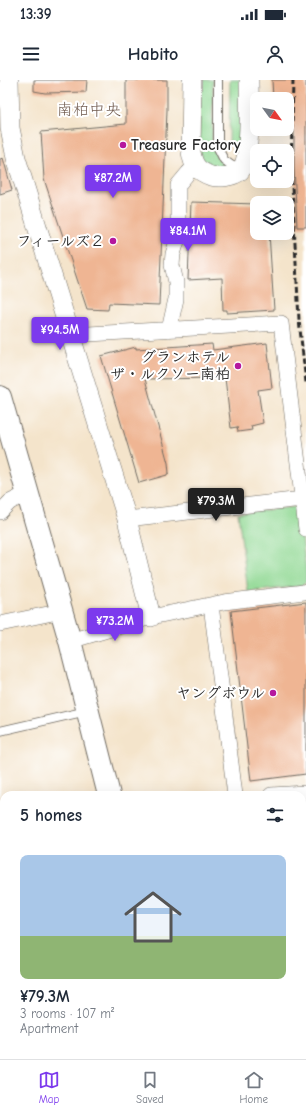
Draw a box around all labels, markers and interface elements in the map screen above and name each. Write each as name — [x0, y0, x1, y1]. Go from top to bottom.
text: 13:39 — [20, 5, 52, 23]
icon: menu — [20, 43, 42, 65]
icon: person — [264, 43, 286, 65]
text: Habito — [128, 44, 178, 65]
north arrow — [250, 92, 294, 136]
map controls — [250, 92, 294, 240]
district label: 南柏中央 — [57, 101, 121, 119]
place label: Treasure Factory — [131, 136, 241, 154]
marker: Treasure Factory — [118, 140, 128, 150]
button: locate — [250, 144, 294, 188]
pin: ¥87.2M — [80, 165, 146, 199]
text: ¥87.2M — [94, 170, 132, 185]
button: layers — [250, 196, 294, 240]
pin: ¥84.1M — [155, 218, 221, 252]
text: ¥84.1M — [169, 223, 207, 238]
place label: フィールズ２ — [17, 232, 105, 250]
marker: フィールズ２ — [108, 236, 118, 246]
pin: ¥94.5M — [27, 317, 93, 351]
text: ¥94.5M — [40, 322, 80, 337]
place label: グランホテル ザ・ルクソー南柏 — [110, 348, 230, 383]
marker: グランホテル ザ・ルクソー南柏 — [233, 361, 243, 371]
pin: ¥79.3M — [183, 488, 249, 522]
text: ¥79.3M — [197, 493, 235, 508]
pin: ¥73.2M — [82, 608, 148, 642]
text: ¥73.2M — [96, 613, 134, 628]
place label: ヤングボウル — [176, 684, 265, 702]
marker: ヤングボウル — [268, 688, 278, 698]
icon: filters — [264, 804, 286, 826]
text: 5 homes — [20, 806, 82, 825]
icon: home — [117, 881, 189, 953]
text: ¥79.3M — [20, 987, 70, 1006]
text: 3 rooms · 107 m² — [20, 1006, 114, 1021]
text: Apartment — [20, 1021, 78, 1036]
tab: Map — [38, 1069, 60, 1106]
tab: Saved — [136, 1069, 164, 1106]
tab: Home — [240, 1069, 268, 1106]

